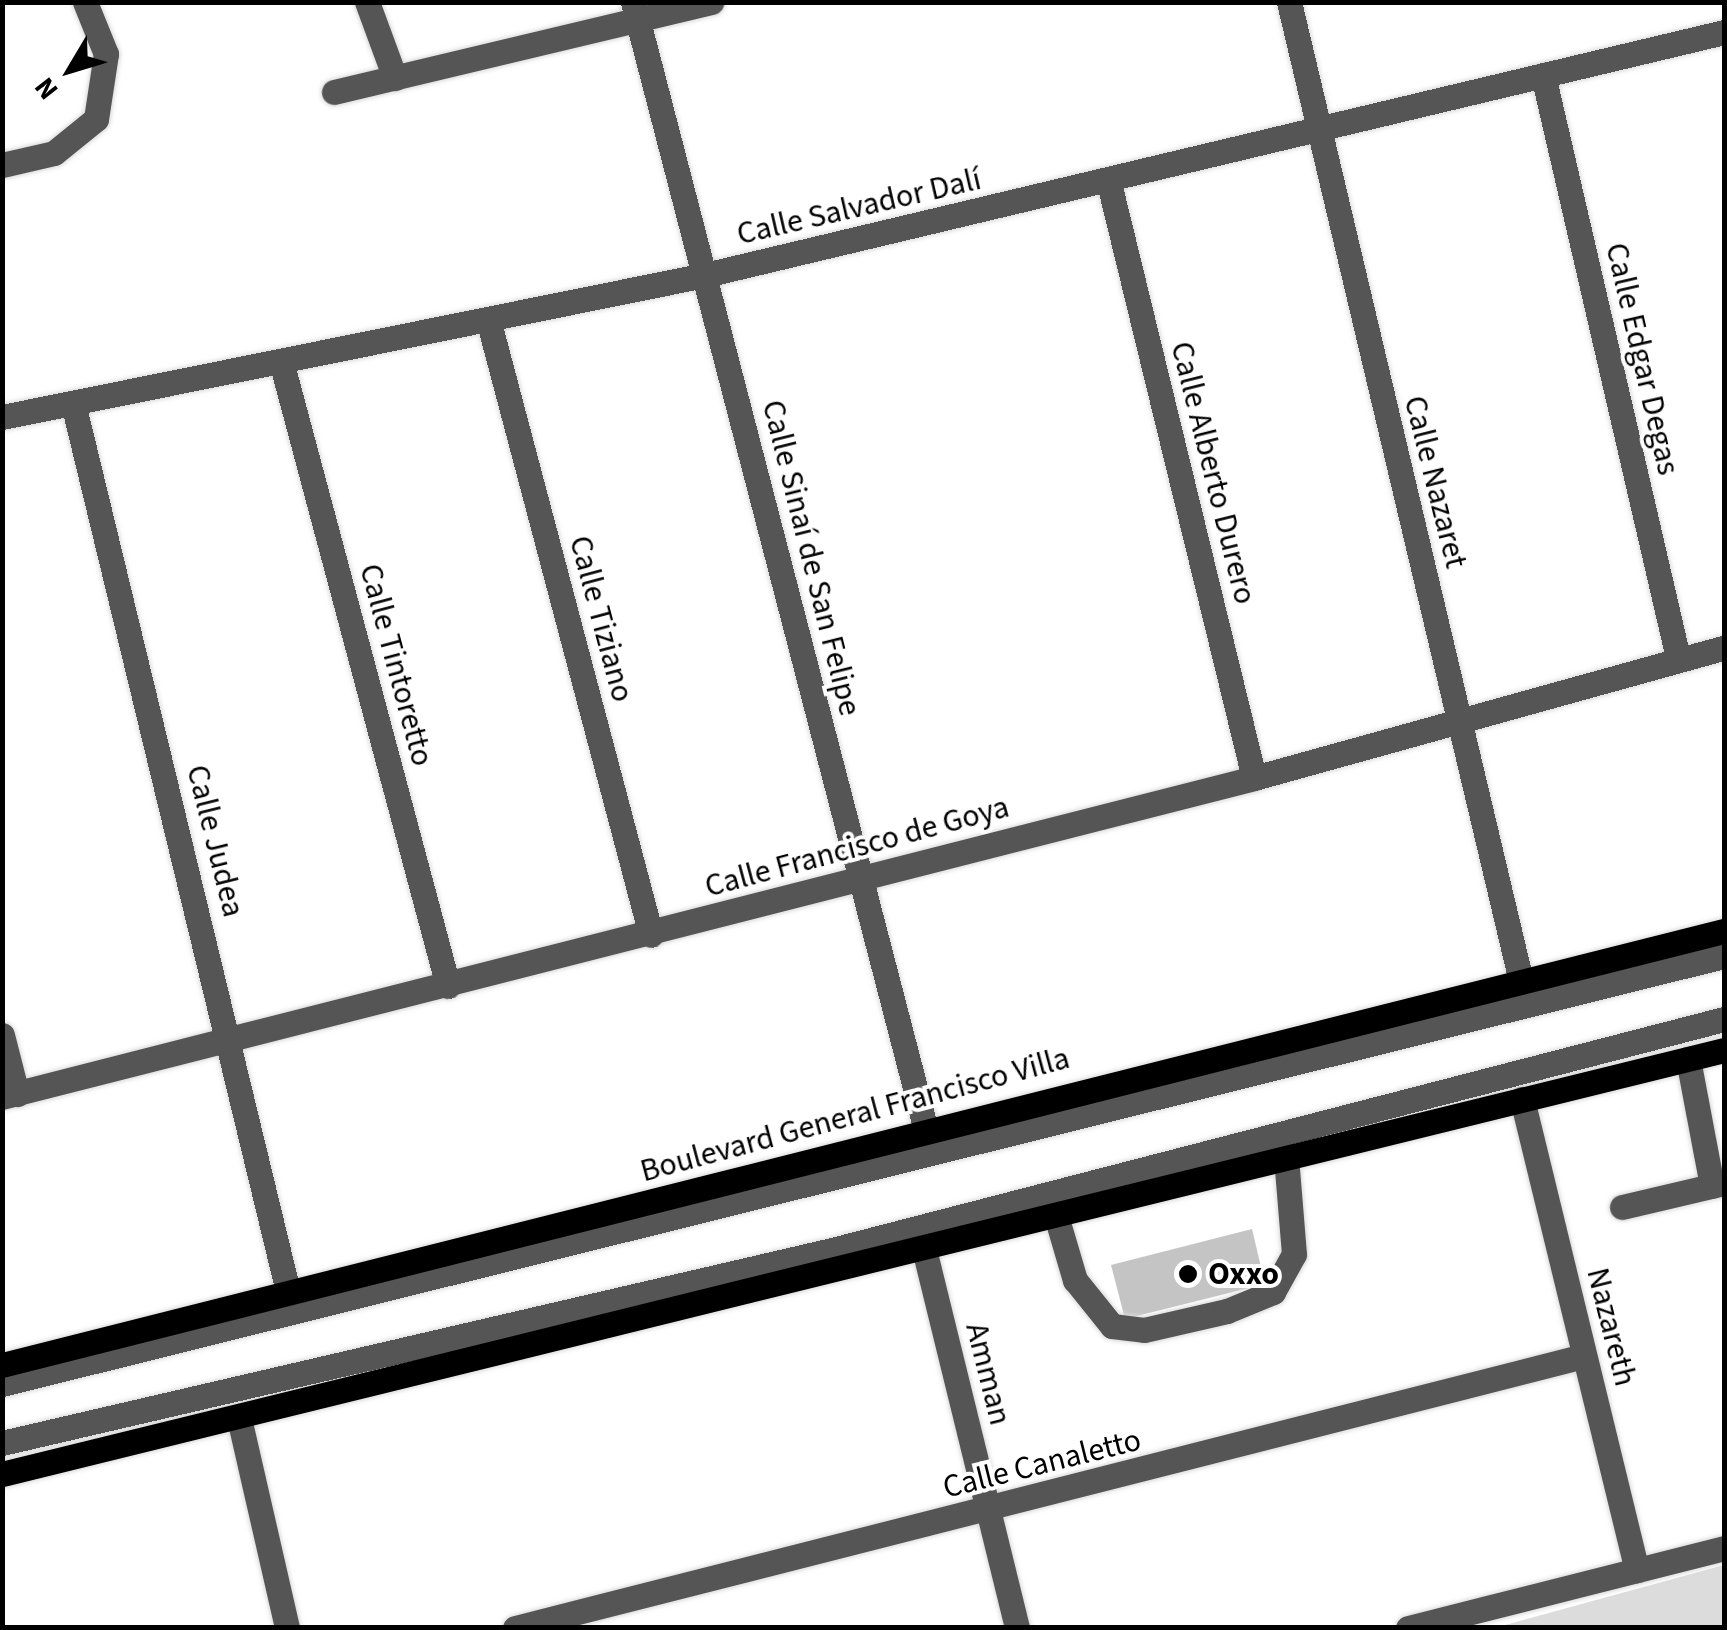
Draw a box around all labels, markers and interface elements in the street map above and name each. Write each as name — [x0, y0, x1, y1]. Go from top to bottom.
north arrow — [20, 20, 120, 120]
text: N — [25, 69, 68, 108]
street label: Calle Salvador Dalí — [733, 160, 985, 254]
street label: Calle Edgar Degas — [1597, 239, 1687, 479]
street label: Calle Alberto Durero — [1162, 338, 1264, 608]
street label: Calle Nazaret — [1395, 392, 1475, 572]
street label: Calle Sinaí de San Felipe — [753, 396, 869, 720]
street label: Calle Tiziano — [560, 532, 642, 706]
street label: Calle Tintoretto — [351, 560, 441, 770]
street label: Calle Judea — [178, 761, 252, 921]
street label: Calle Francisco de Goya — [701, 788, 1013, 906]
street label: Boulevard General Francisco Villa — [636, 1039, 1074, 1191]
place label: Oxxo — [1208, 1255, 1279, 1293]
marker: Oxxo — [1177, 1263, 1199, 1285]
street label: Nazareth — [1578, 1264, 1644, 1390]
street label: Amman — [957, 1319, 1019, 1429]
street label: Calle Canaletto — [939, 1421, 1145, 1507]

